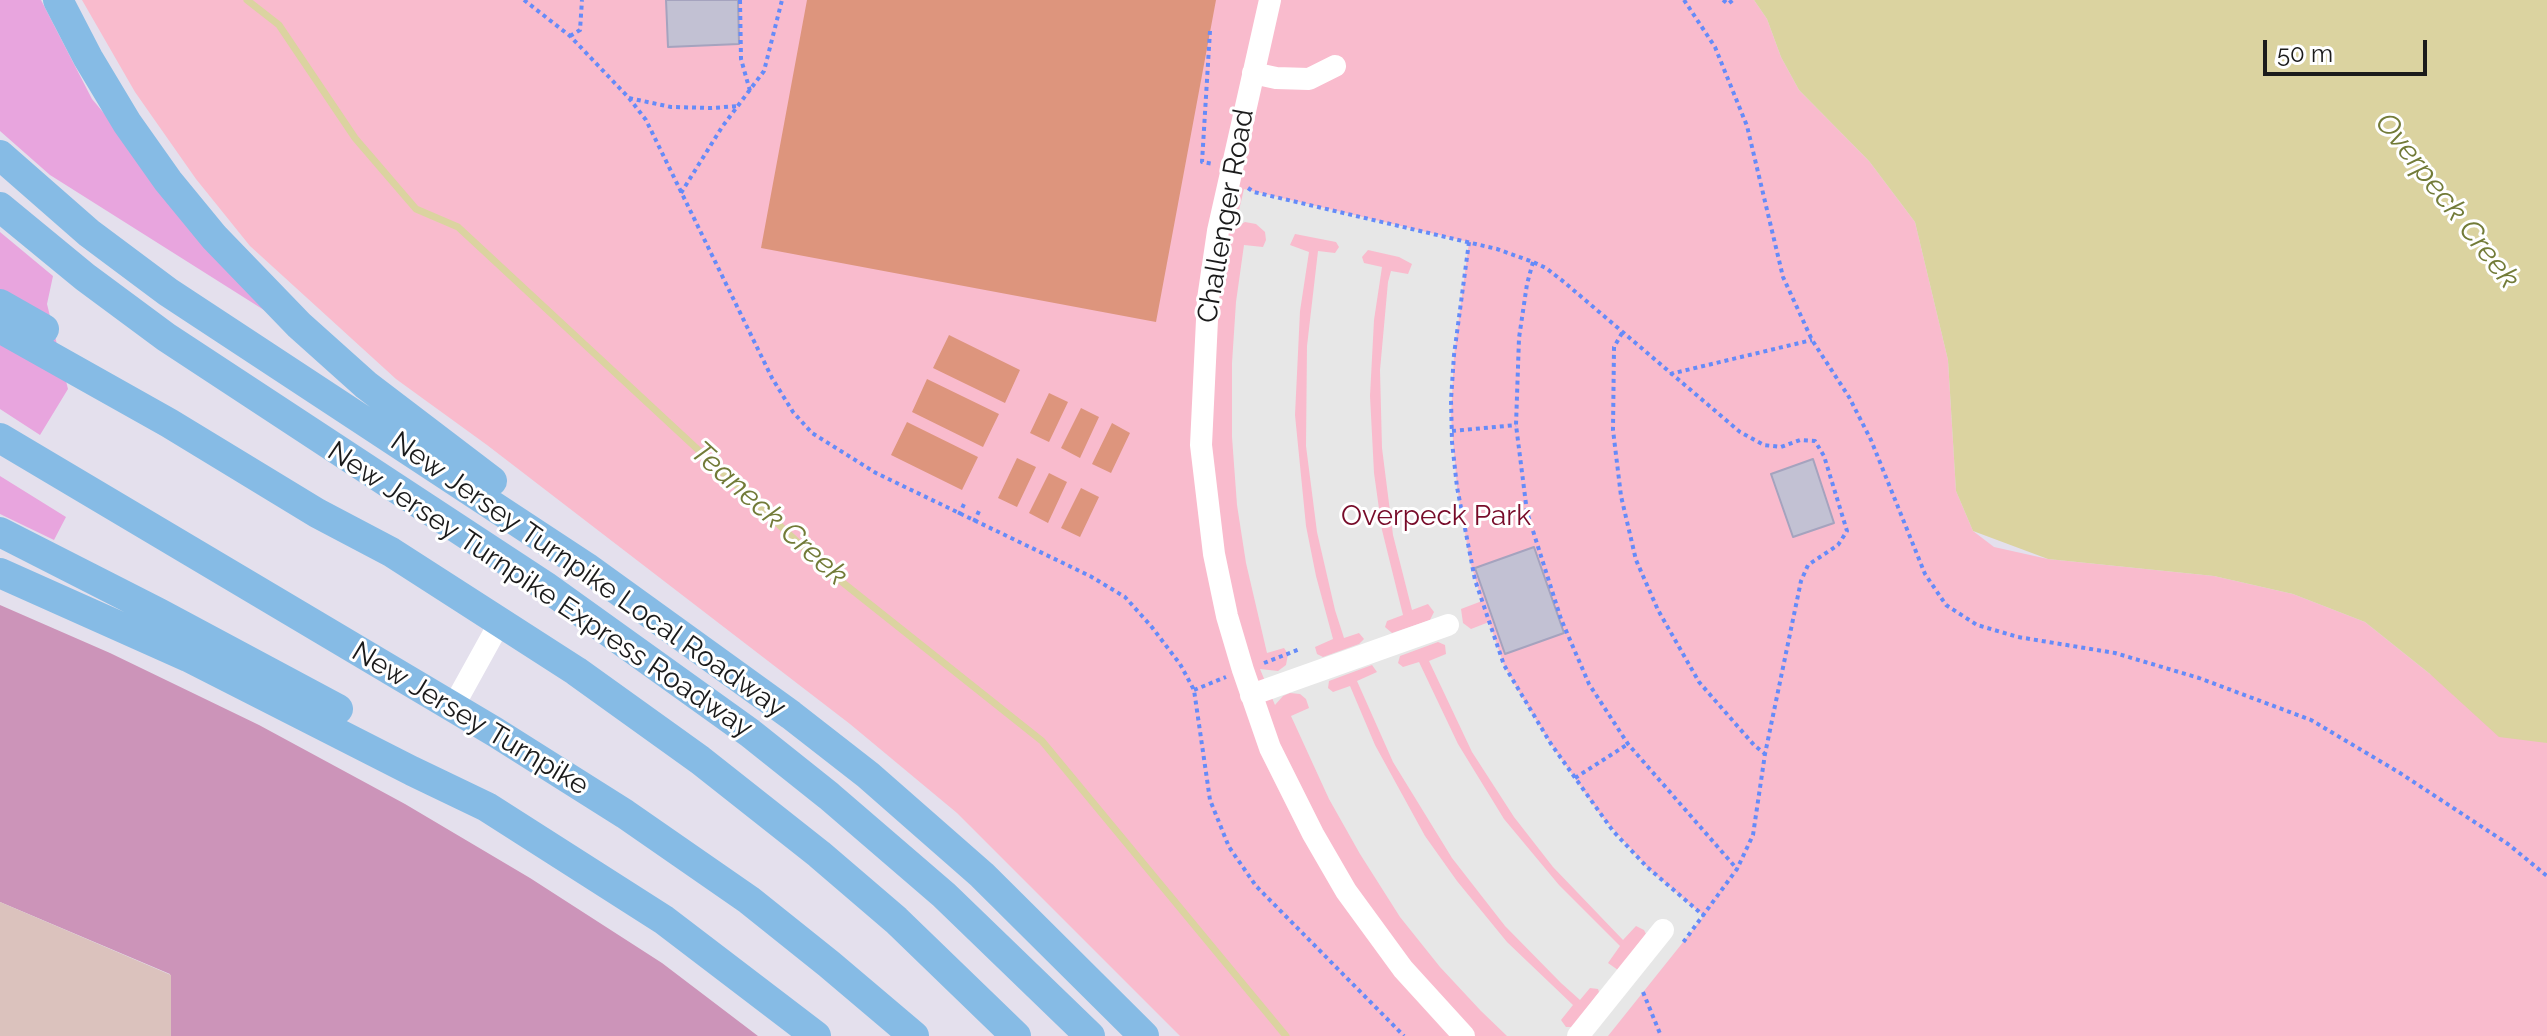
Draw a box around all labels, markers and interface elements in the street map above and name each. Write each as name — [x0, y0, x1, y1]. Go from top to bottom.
scale bar — [2267, 24, 2431, 74]
text: 50 m — [2277, 39, 2333, 68]
street label: Challenger Road — [1191, 106, 1261, 326]
water label: Overpeck Creek — [2367, 106, 2527, 296]
street label: New Jersey Turnpike Local Roadway — [384, 425, 792, 725]
water label: Teaneck Creek — [683, 434, 855, 594]
street label: New Jersey Turnpike Express Roadway — [321, 435, 759, 745]
park label: Overpeck Park — [1341, 500, 1531, 534]
street label: New Jersey Turnpike — [346, 635, 594, 803]

